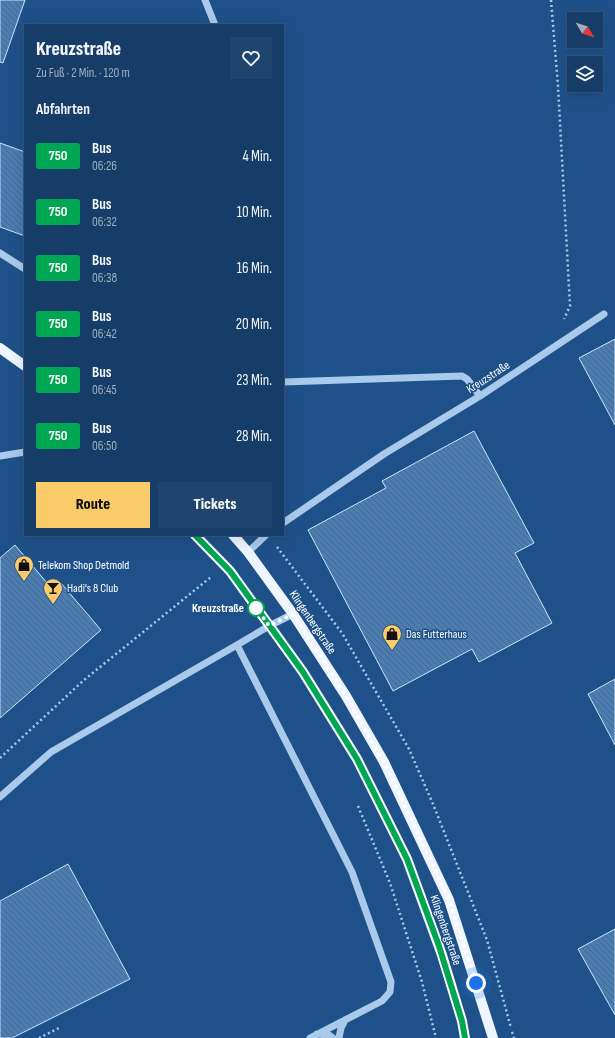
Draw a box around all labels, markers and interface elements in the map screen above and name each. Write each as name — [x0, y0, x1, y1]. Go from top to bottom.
north arrow — [567, 12, 603, 48]
map controls — [567, 12, 603, 92]
button: heart — [230, 37, 272, 79]
text: Kreuzstraße — [36, 38, 121, 61]
button: layers — [567, 56, 603, 92]
text: Zu Fuß · 2 Min. · 120 m — [36, 65, 130, 81]
text: Abfahrten — [36, 100, 90, 119]
text: Bus — [92, 139, 111, 158]
text: 750 — [49, 147, 67, 164]
text: 4 Min. — [242, 147, 272, 166]
text: 06:26 — [92, 158, 117, 174]
text: Bus — [92, 195, 111, 214]
text: 750 — [49, 203, 67, 220]
text: 10 Min. — [237, 203, 272, 222]
text: 06:32 — [92, 214, 117, 230]
text: Bus — [92, 251, 111, 270]
text: 750 — [49, 259, 67, 276]
text: 16 Min. — [237, 259, 272, 278]
text: 06:38 — [92, 270, 117, 286]
text: Bus — [92, 307, 111, 326]
text: 750 — [49, 315, 67, 332]
text: 20 Min. — [236, 315, 272, 334]
text: 06:42 — [92, 326, 117, 342]
street label: Kreuzstraße — [464, 358, 513, 397]
text: Bus — [92, 363, 111, 382]
text: 750 — [49, 371, 67, 388]
text: 23 Min. — [236, 371, 272, 390]
text: 06:45 — [92, 382, 117, 398]
text: Bus — [92, 419, 111, 438]
text: 750 — [49, 427, 67, 444]
text: 28 Min. — [236, 427, 272, 446]
text: 06:50 — [92, 438, 117, 454]
button: Route — [36, 482, 150, 528]
button: Tickets — [158, 482, 272, 528]
shop icon: Telekom Shop Detmold — [13, 554, 35, 582]
place label: Telekom Shop Detmold — [38, 558, 129, 573]
bar icon: Hadi's 8 Club — [42, 577, 64, 605]
place label: Hadi's 8 Club — [67, 581, 118, 596]
street label: Klingenbergstraße — [286, 588, 339, 657]
marker: Kreuzstraße — [247, 599, 265, 617]
place label: Kreuzstraße — [192, 601, 244, 616]
shop icon: Das Futterhaus — [381, 623, 403, 651]
place label: Das Futterhaus — [406, 627, 467, 642]
street label: Klingenbergstraße — [426, 893, 465, 967]
your location — [466, 973, 486, 993]

